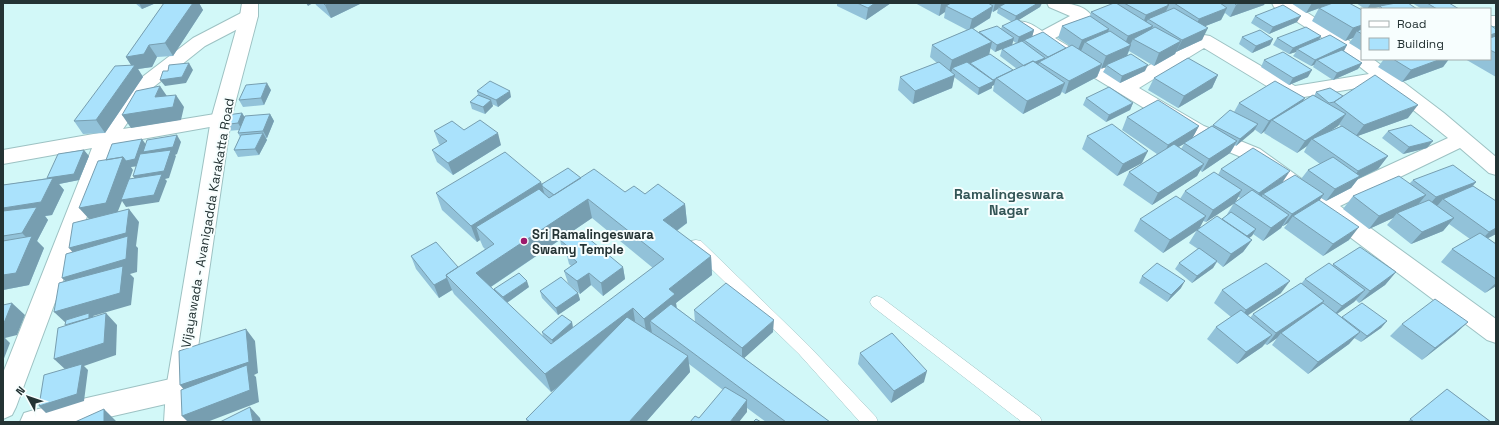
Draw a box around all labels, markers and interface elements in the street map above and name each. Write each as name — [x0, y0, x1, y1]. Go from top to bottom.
legend — [1361, 8, 1491, 60]
text: Road — [1397, 16, 1426, 32]
text: Building — [1397, 36, 1444, 52]
street label: Vijayawada - Avanigadda Karakatta Road — [177, 97, 238, 349]
district label: Ramalingeswara Nagar — [954, 185, 1064, 219]
place label: Sri Ramalingeswara Swamy Temple — [532, 226, 654, 258]
marker: Sri Ramalingeswara Swamy Temple — [519, 236, 529, 246]
north arrow — [8, 377, 48, 417]
text: N — [13, 383, 28, 398]

